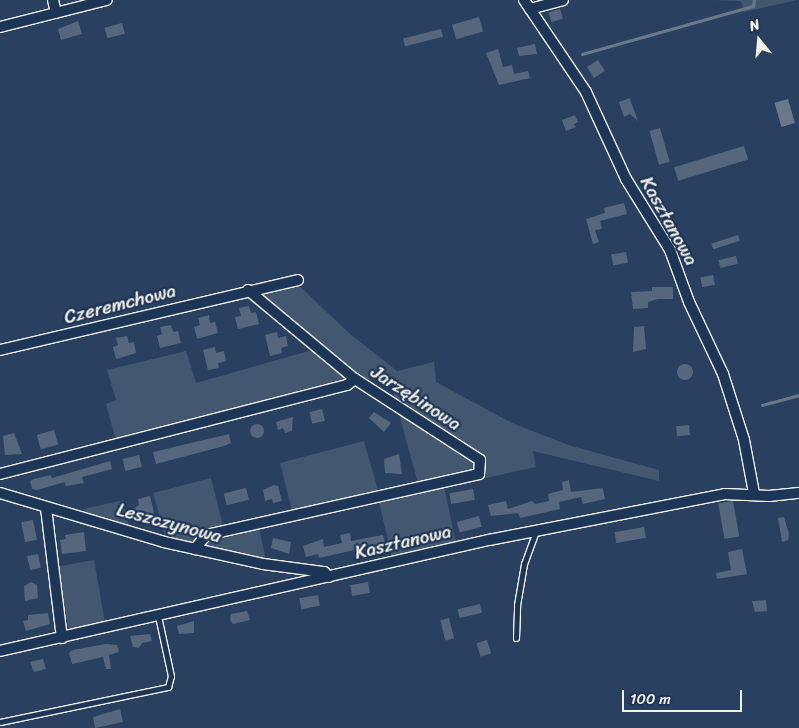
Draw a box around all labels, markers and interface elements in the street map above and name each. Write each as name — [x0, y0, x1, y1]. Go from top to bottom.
text: N — [746, 12, 763, 39]
north arrow — [734, 15, 784, 65]
street label: Kasztanowa — [635, 172, 703, 270]
street label: Czeremchowa — [62, 279, 178, 329]
street label: Jarzębinowa — [367, 360, 465, 436]
street label: Leszczynowa — [114, 498, 224, 548]
street label: Kasztanowa — [353, 520, 453, 564]
scale bar — [624, 680, 744, 712]
text: 100 m — [630, 686, 671, 712]

